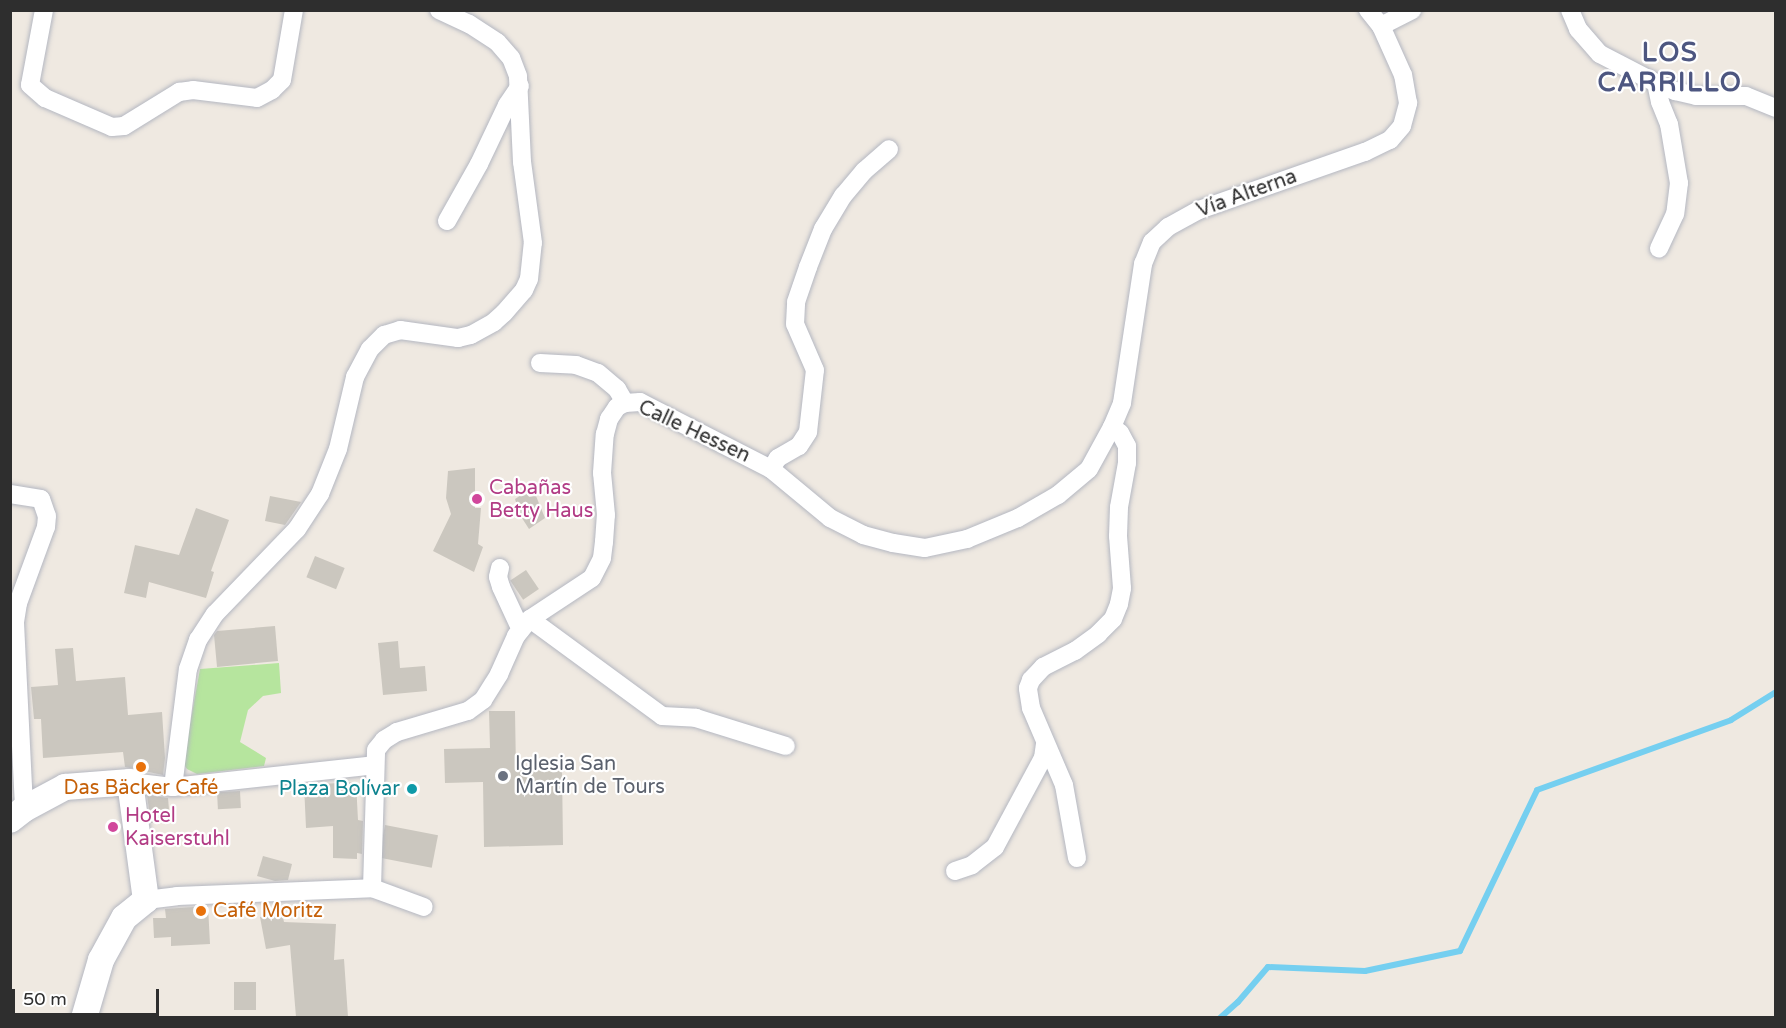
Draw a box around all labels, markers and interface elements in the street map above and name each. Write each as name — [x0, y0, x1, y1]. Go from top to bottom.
district label: LOS CARRILLO — [1598, 37, 1742, 98]
street label: Vía Alterna — [1194, 165, 1300, 223]
street label: Calle Hessen — [634, 396, 754, 468]
place label: Cabañas Betty Haus — [489, 476, 593, 523]
marker: Cabañas Betty Haus — [470, 492, 484, 506]
place label: Iglesia San Martín de Tours — [515, 752, 665, 799]
marker: Das Bäcker Café — [134, 760, 148, 774]
marker: Iglesia San Martín de Tours — [496, 769, 510, 783]
place label: Das Bäcker Café — [64, 776, 218, 800]
place label: Plaza Bolívar — [279, 777, 400, 801]
marker: Plaza Bolívar — [405, 782, 419, 796]
place label: Hotel Kaiserstuhl — [125, 804, 230, 851]
marker: Hotel Kaiserstuhl — [106, 820, 120, 834]
place label: Café Moritz — [213, 899, 323, 923]
marker: Café Moritz — [194, 904, 208, 918]
scale bar — [15, 977, 162, 1015]
text: 50 m — [23, 988, 67, 1010]

